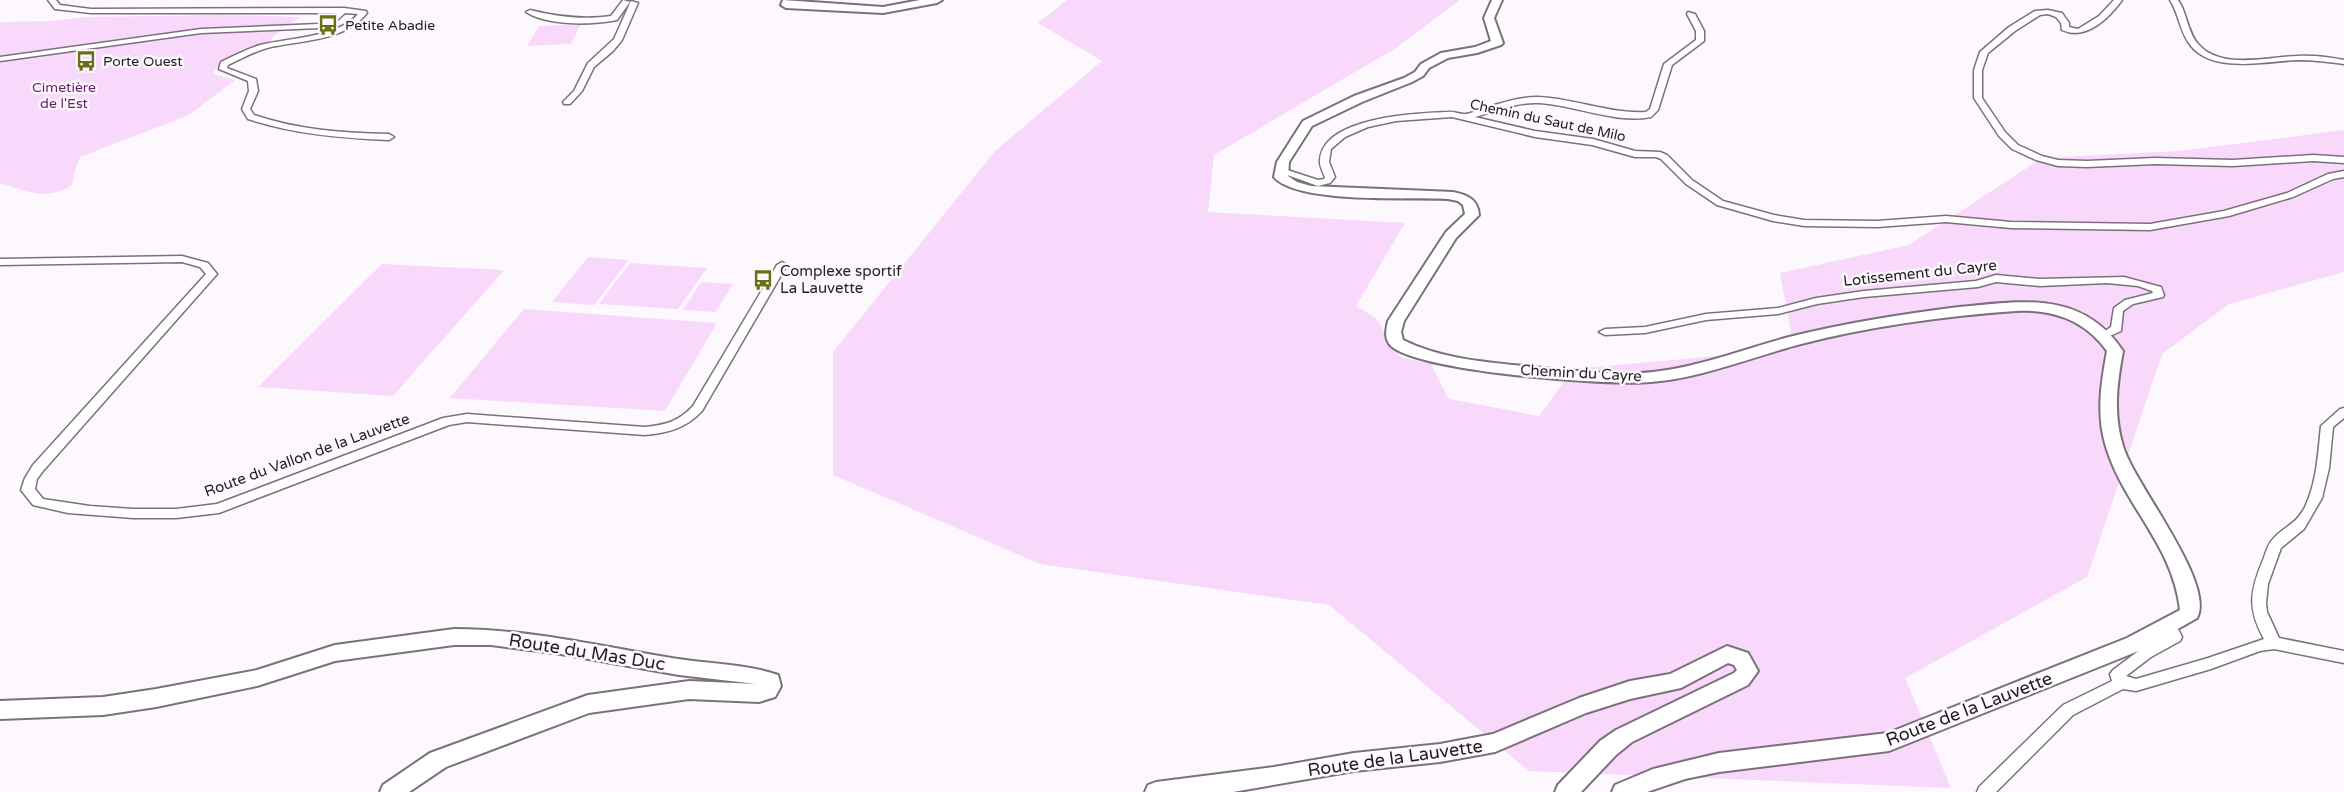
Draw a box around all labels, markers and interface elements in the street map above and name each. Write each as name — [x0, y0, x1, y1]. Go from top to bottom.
bus stop icon: Petite Abadie — [316, 13, 340, 37]
place label: Petite Abadie — [345, 17, 435, 34]
bus stop icon: Porte Ouest — [74, 49, 98, 73]
place label: Porte Ouest — [103, 53, 183, 70]
park label: Cimetière de l'Est — [32, 79, 96, 112]
street label: Chemin du Saut de Milo — [1468, 96, 1627, 145]
street label: Lotissement du Cayre — [1842, 256, 1998, 290]
place label: Complexe sportif La Lauvette — [780, 262, 902, 297]
bus stop icon: Complexe sportif La Lauvette — [751, 268, 775, 292]
street label: Chemin du Cayre — [1520, 361, 1642, 385]
street label: Route du Vallon de la Lauvette — [202, 409, 412, 501]
street label: Route du Mas Duc — [507, 629, 667, 675]
street label: Route de la Lauvette — [1883, 667, 2055, 751]
street label: Route de la Lauvette — [1306, 735, 1484, 781]

